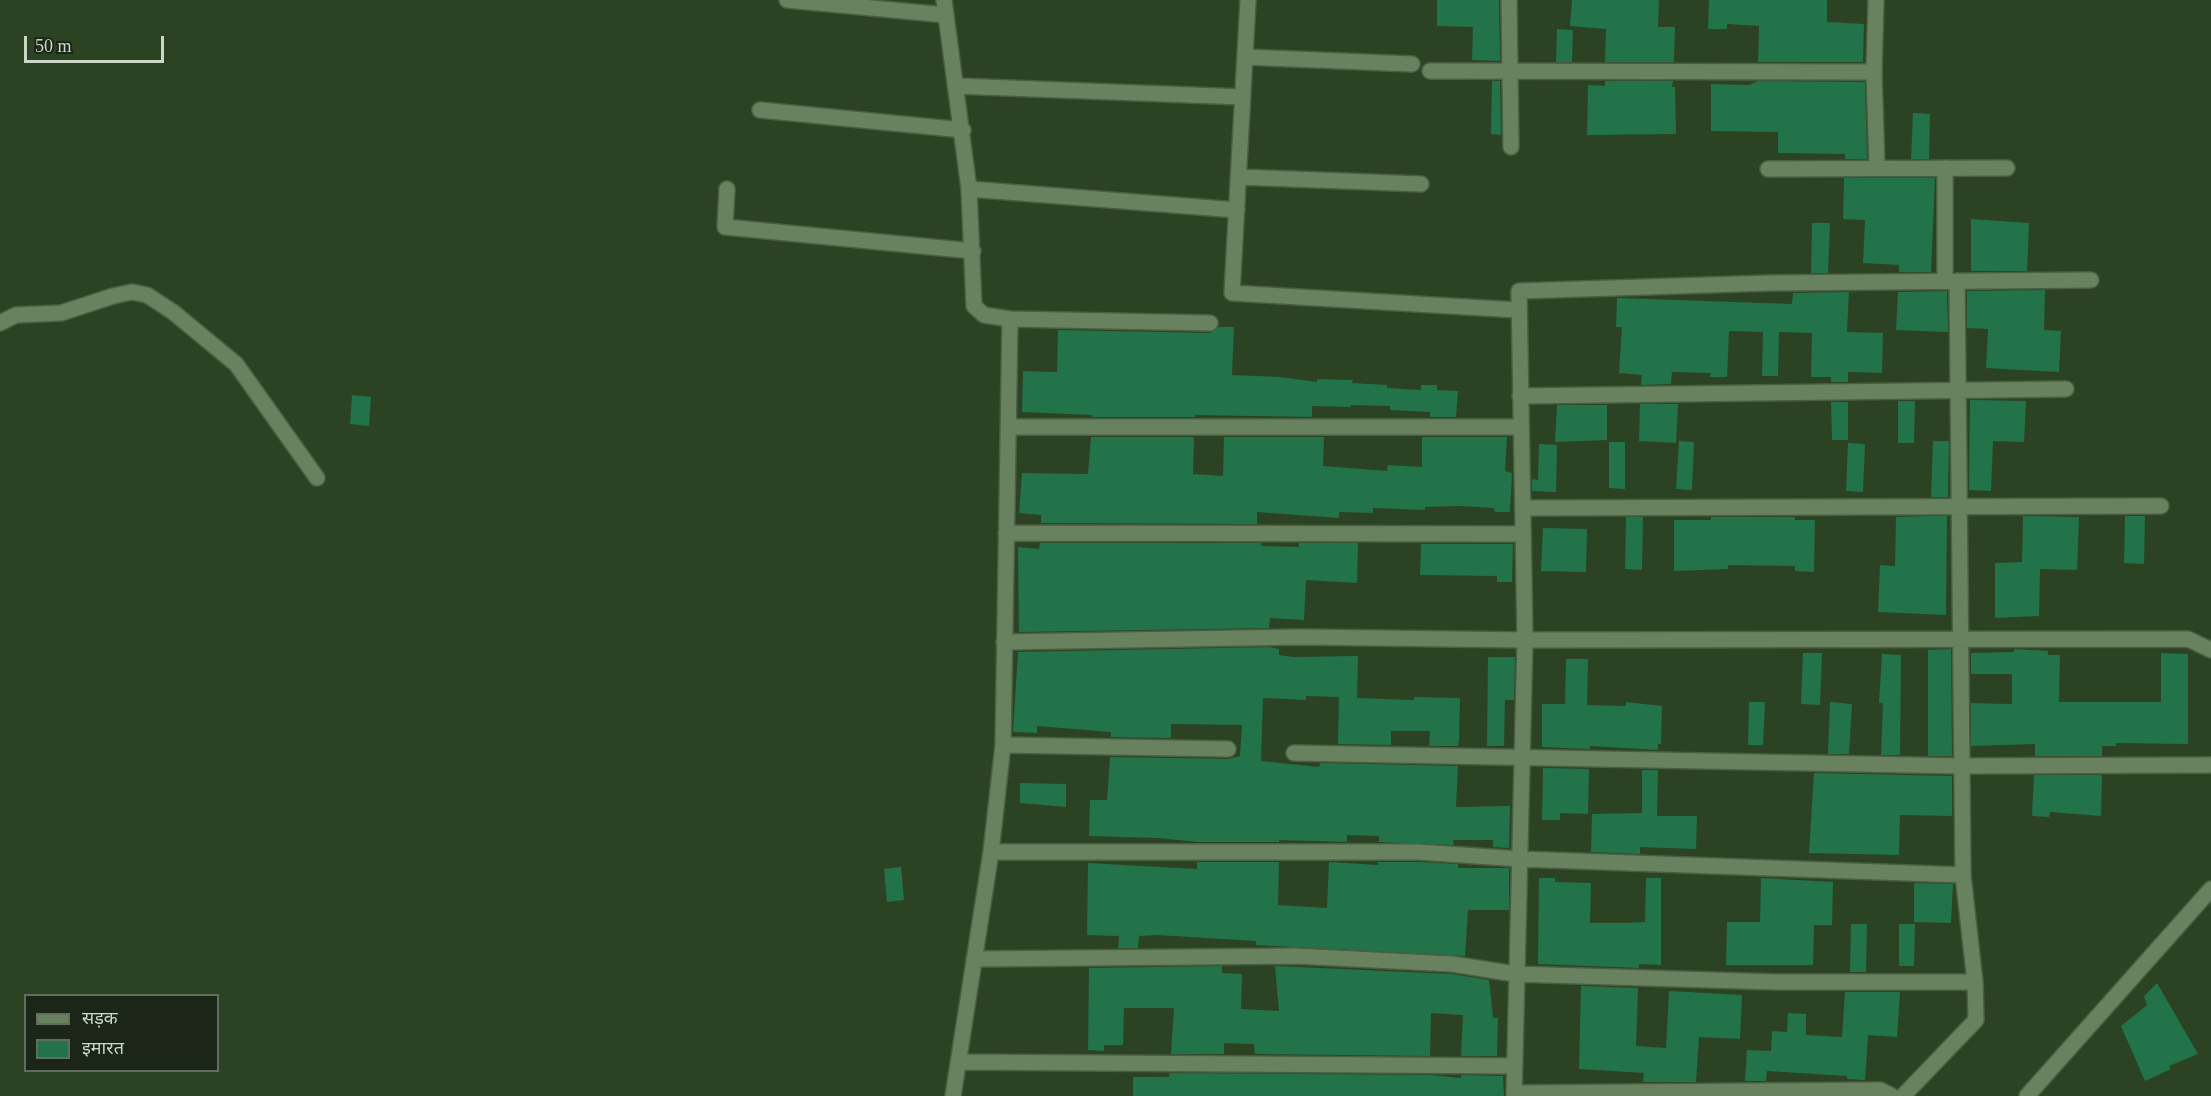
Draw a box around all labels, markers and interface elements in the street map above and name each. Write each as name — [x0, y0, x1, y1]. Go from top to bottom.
scale bar — [27, 24, 166, 62]
text: 50 m — [35, 36, 72, 56]
legend — [24, 994, 219, 1072]
text: सड़क — [82, 1008, 118, 1028]
text: इमारत — [82, 1038, 124, 1058]

